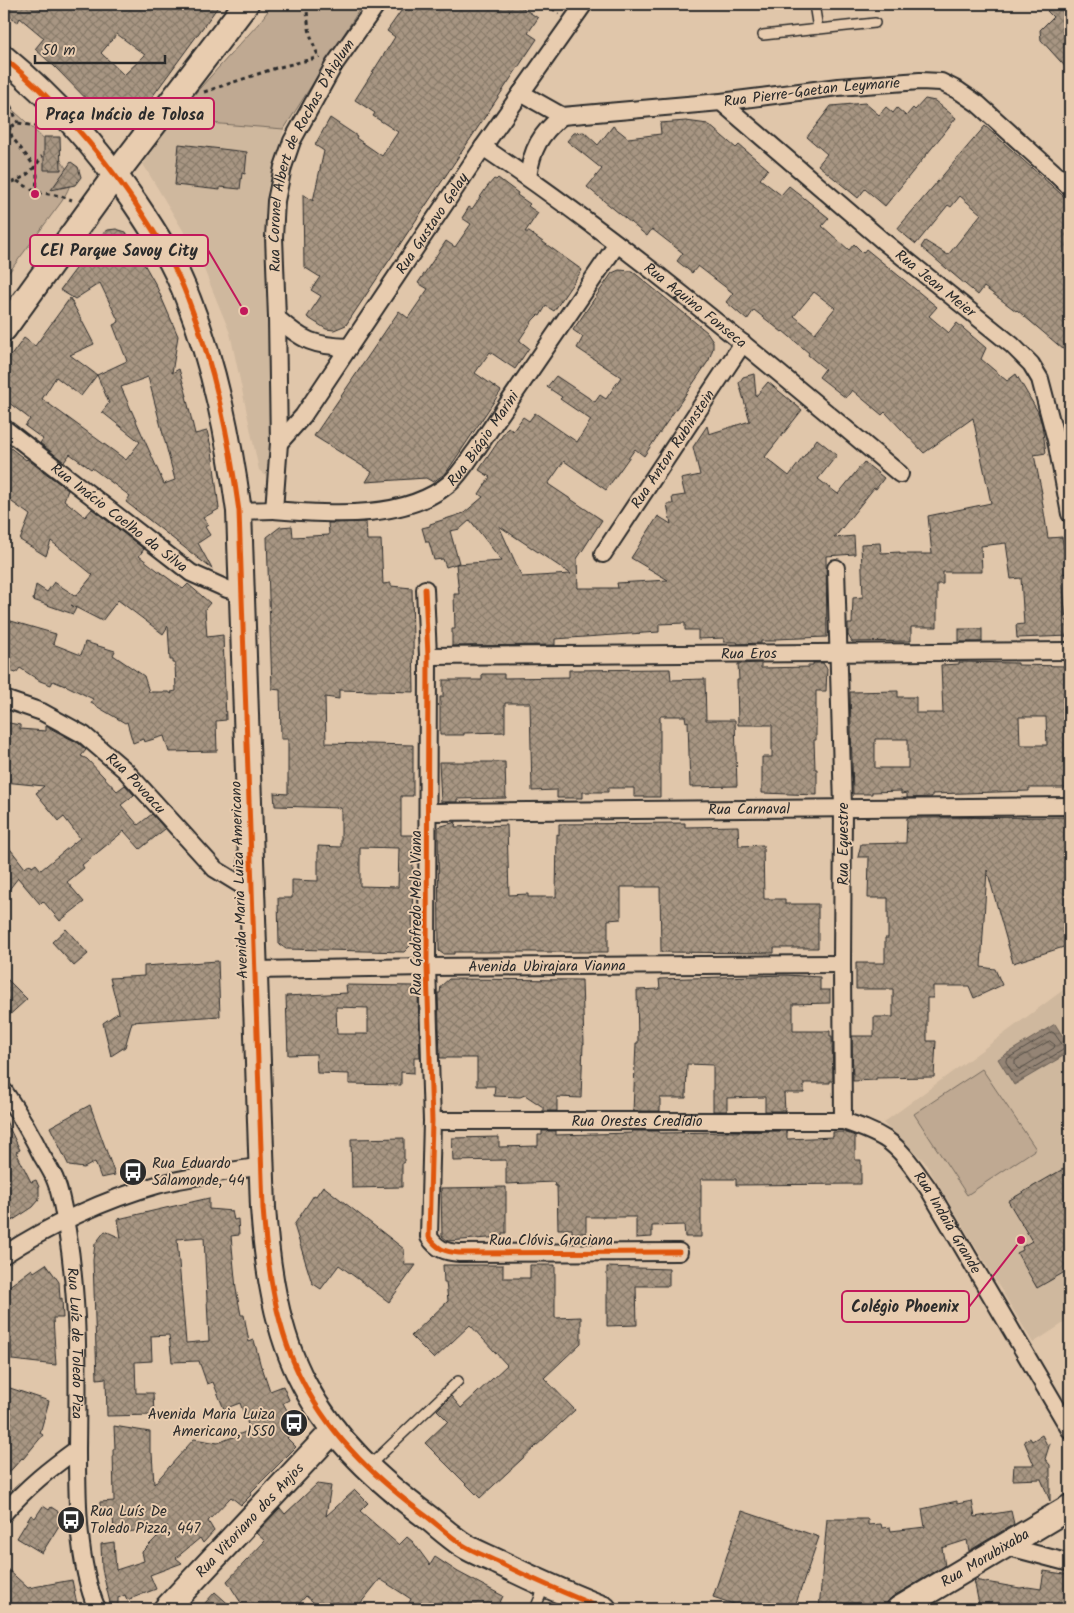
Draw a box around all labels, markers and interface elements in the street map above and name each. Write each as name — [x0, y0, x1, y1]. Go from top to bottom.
scale bar — [35, 32, 165, 64]
street label: Rua Coronel Albert de Rochas D'Aiglum — [263, 34, 362, 273]
text: 50 m — [42, 39, 76, 63]
street label: Rua Pierre-Gaetan Leymarie — [722, 71, 901, 115]
callout: Praça Inácio de Tolosa — [36, 98, 214, 129]
text: Praça Inácio de Tolosa — [46, 103, 204, 128]
street label: Rua Gustavo Gelay — [390, 168, 476, 279]
callout: CEI Parque Savoy City — [30, 235, 208, 266]
text: CEI Parque Savoy City — [40, 239, 199, 264]
street label: Rua Jean Meier — [889, 244, 981, 325]
street label: Rua Aquino Fonseca — [638, 257, 752, 355]
street label: Rua Biágio Marini — [442, 385, 527, 492]
street label: Rua Anton Rubinstein — [625, 385, 722, 514]
street label: Rua Inácio Coelho da Silva — [45, 457, 193, 579]
street label: Rua Eros — [721, 642, 778, 667]
street label: Rua Povoacu — [100, 747, 171, 820]
street label: Avenida Maria Luiza Americano — [225, 780, 255, 979]
street label: Rua Carnaval — [708, 798, 791, 822]
street label: Rua Equestre — [832, 802, 856, 885]
street label: Rua Godofredo Melo Viana — [405, 830, 429, 996]
street label: Avenida Ubirajara Vianna — [468, 955, 626, 980]
street label: Rua Orestes Credídio — [571, 1110, 703, 1134]
place label: Rua Eduardo Salamonde, 44 — [152, 1152, 245, 1193]
bus stop icon: Rua Eduardo Salamonde, 44 — [118, 1157, 148, 1187]
street label: Rua Indaiá Grande — [907, 1167, 987, 1279]
street label: Rua Clóvis Graciana — [489, 1229, 613, 1253]
street label: Rua Luíz de Toledo Piza — [59, 1266, 89, 1419]
callout: Colégio Phoenix — [842, 1291, 969, 1322]
text: Colégio Phoenix — [851, 1295, 959, 1320]
place label: Avenida Maria Luiza Americano, 1550 — [148, 1403, 275, 1444]
bus stop icon: Avenida Maria Luiza Americano, 1550 — [279, 1408, 309, 1438]
street label: Rua Vitoriano dos Anjos — [190, 1457, 311, 1584]
place label: Rua Luís De Toledo Pizza, 447 — [90, 1500, 201, 1541]
bus stop icon: Rua Luís De Toledo Pizza, 447 — [56, 1505, 86, 1535]
street label: Rua Morubixaba — [936, 1523, 1034, 1594]

